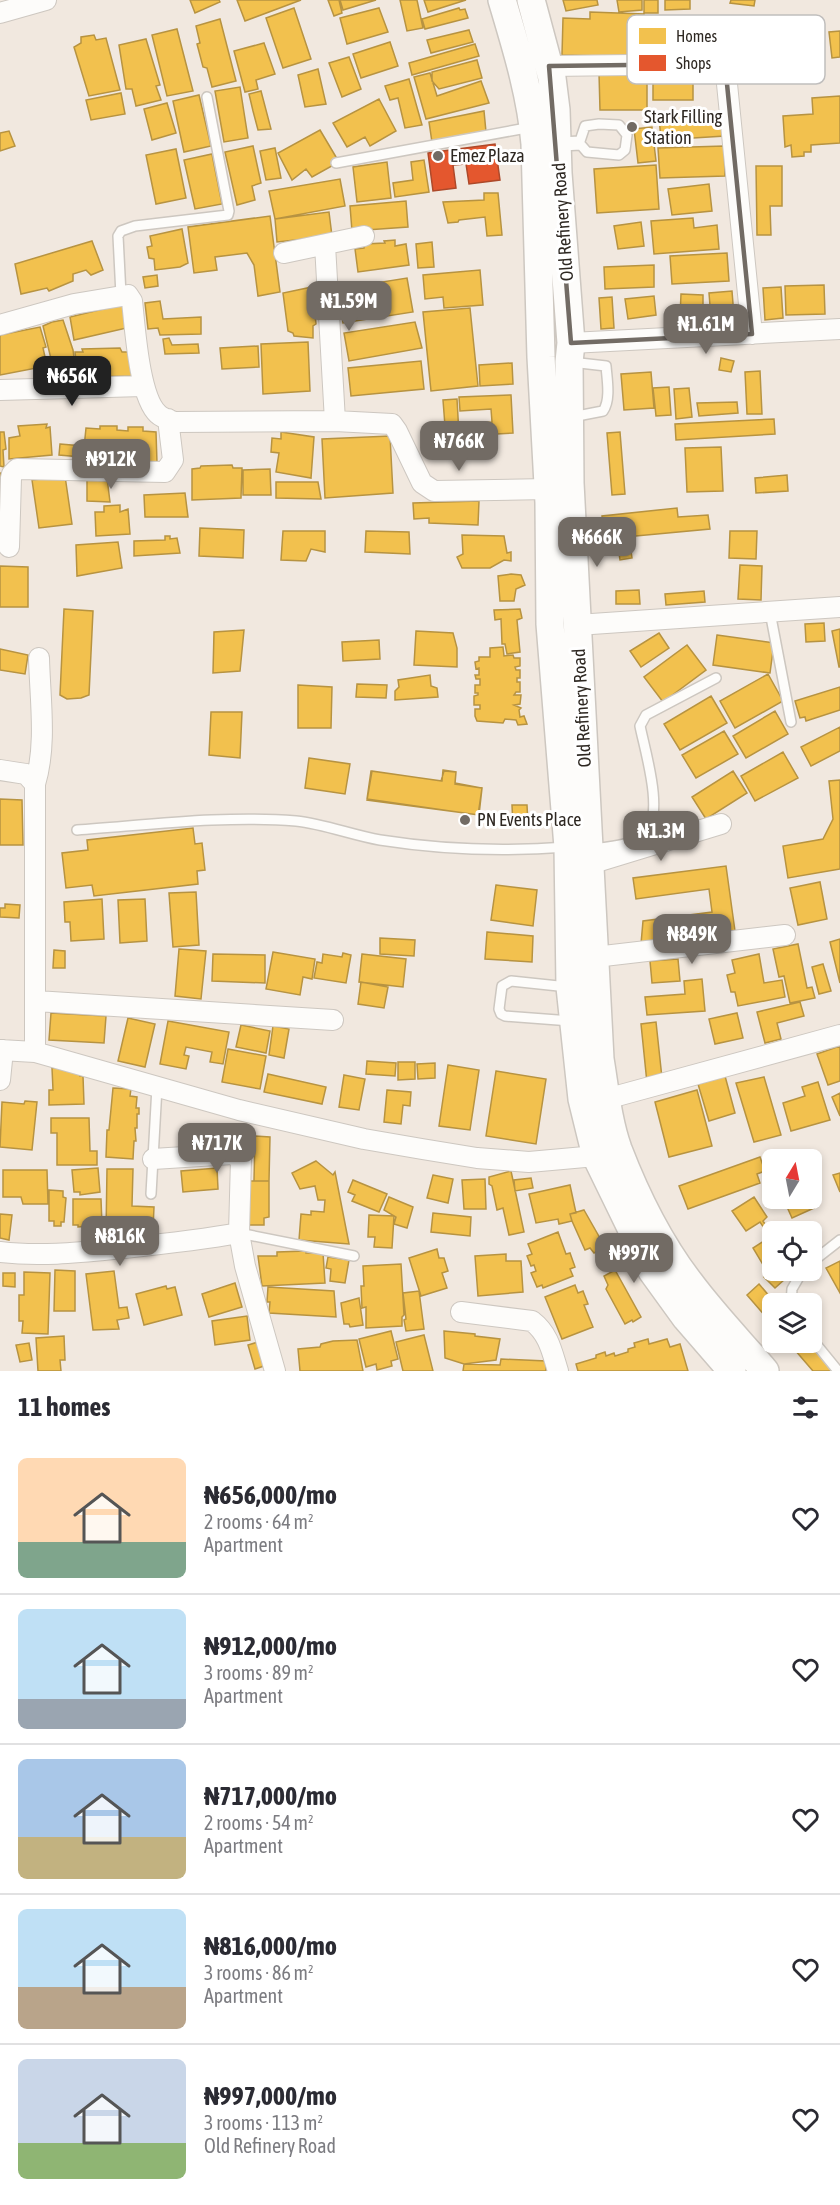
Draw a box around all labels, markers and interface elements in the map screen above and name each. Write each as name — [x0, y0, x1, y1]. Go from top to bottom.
legend — [627, 15, 825, 84]
text: Homes — [676, 27, 718, 45]
text: Shops — [676, 54, 712, 73]
place label: Stark Filling Station — [644, 106, 723, 148]
marker: Stark Filling Station — [625, 120, 639, 134]
place label: Emez Plaza — [450, 145, 525, 166]
marker: Emez Plaza — [431, 149, 445, 163]
street label: Old Refinery Road — [548, 162, 577, 282]
pin: ₦1.59M — [300, 281, 398, 332]
text: ₦1.59M — [321, 289, 377, 312]
pin: ₦1.61M — [657, 304, 755, 355]
text: ₦1.61M — [678, 312, 734, 335]
pin: ₦656K — [30, 356, 114, 407]
text: ₦656K — [47, 364, 97, 387]
pin: ₦766K — [417, 421, 501, 472]
text: ₦766K — [434, 429, 484, 452]
pin: ₦912K — [69, 439, 153, 490]
text: ₦912K — [86, 447, 136, 470]
pin: ₦666K — [555, 517, 639, 568]
text: ₦666K — [572, 525, 622, 548]
street label: Old Refinery Road — [568, 648, 595, 768]
place label: PN Events Place — [477, 809, 582, 830]
pin: ₦1.3M — [619, 811, 703, 862]
marker: PN Events Place — [458, 813, 472, 827]
text: ₦1.3M — [637, 819, 685, 842]
pin: ₦849K — [650, 914, 734, 965]
text: ₦849K — [667, 922, 717, 945]
pin: ₦717K — [175, 1123, 259, 1174]
text: ₦717K — [192, 1131, 242, 1154]
north arrow — [762, 1149, 822, 1209]
map controls — [762, 1149, 822, 1353]
pin: ₦816K — [78, 1216, 162, 1267]
button: locate — [762, 1221, 822, 1281]
text: ₦816K — [95, 1224, 145, 1247]
pin: ₦997K — [592, 1233, 676, 1284]
text: ₦997K — [609, 1241, 659, 1264]
button: layers — [762, 1293, 822, 1353]
icon: filters — [789, 1391, 822, 1424]
text: 11 homes — [18, 1392, 111, 1422]
text: ₦656,000/mo — [204, 1480, 337, 1510]
icon: home — [66, 1482, 138, 1554]
icon: heart — [789, 1502, 822, 1535]
text: 2 rooms · 64 m² — [204, 1510, 314, 1533]
text: Apartment — [204, 1533, 283, 1556]
text: ₦912,000/mo — [204, 1631, 337, 1661]
icon: home — [66, 1633, 138, 1705]
icon: heart — [789, 1653, 822, 1686]
text: 3 rooms · 89 m² — [204, 1661, 314, 1684]
text: Apartment — [204, 1684, 283, 1707]
text: ₦717,000/mo — [204, 1781, 337, 1811]
icon: home — [66, 1783, 138, 1855]
icon: heart — [789, 1803, 822, 1836]
text: 2 rooms · 54 m² — [204, 1811, 314, 1834]
text: Apartment — [204, 1834, 283, 1857]
text: ₦816,000/mo — [204, 1931, 337, 1961]
icon: home — [66, 1933, 138, 2005]
icon: heart — [789, 1953, 822, 1986]
text: 3 rooms · 86 m² — [204, 1961, 314, 1984]
text: Apartment — [204, 1984, 283, 2007]
text: ₦997,000/mo — [204, 2081, 337, 2111]
icon: home — [66, 2083, 138, 2155]
icon: heart — [789, 2103, 822, 2136]
text: 3 rooms · 113 m² — [204, 2111, 323, 2134]
text: Old Refinery Road — [204, 2134, 336, 2157]

